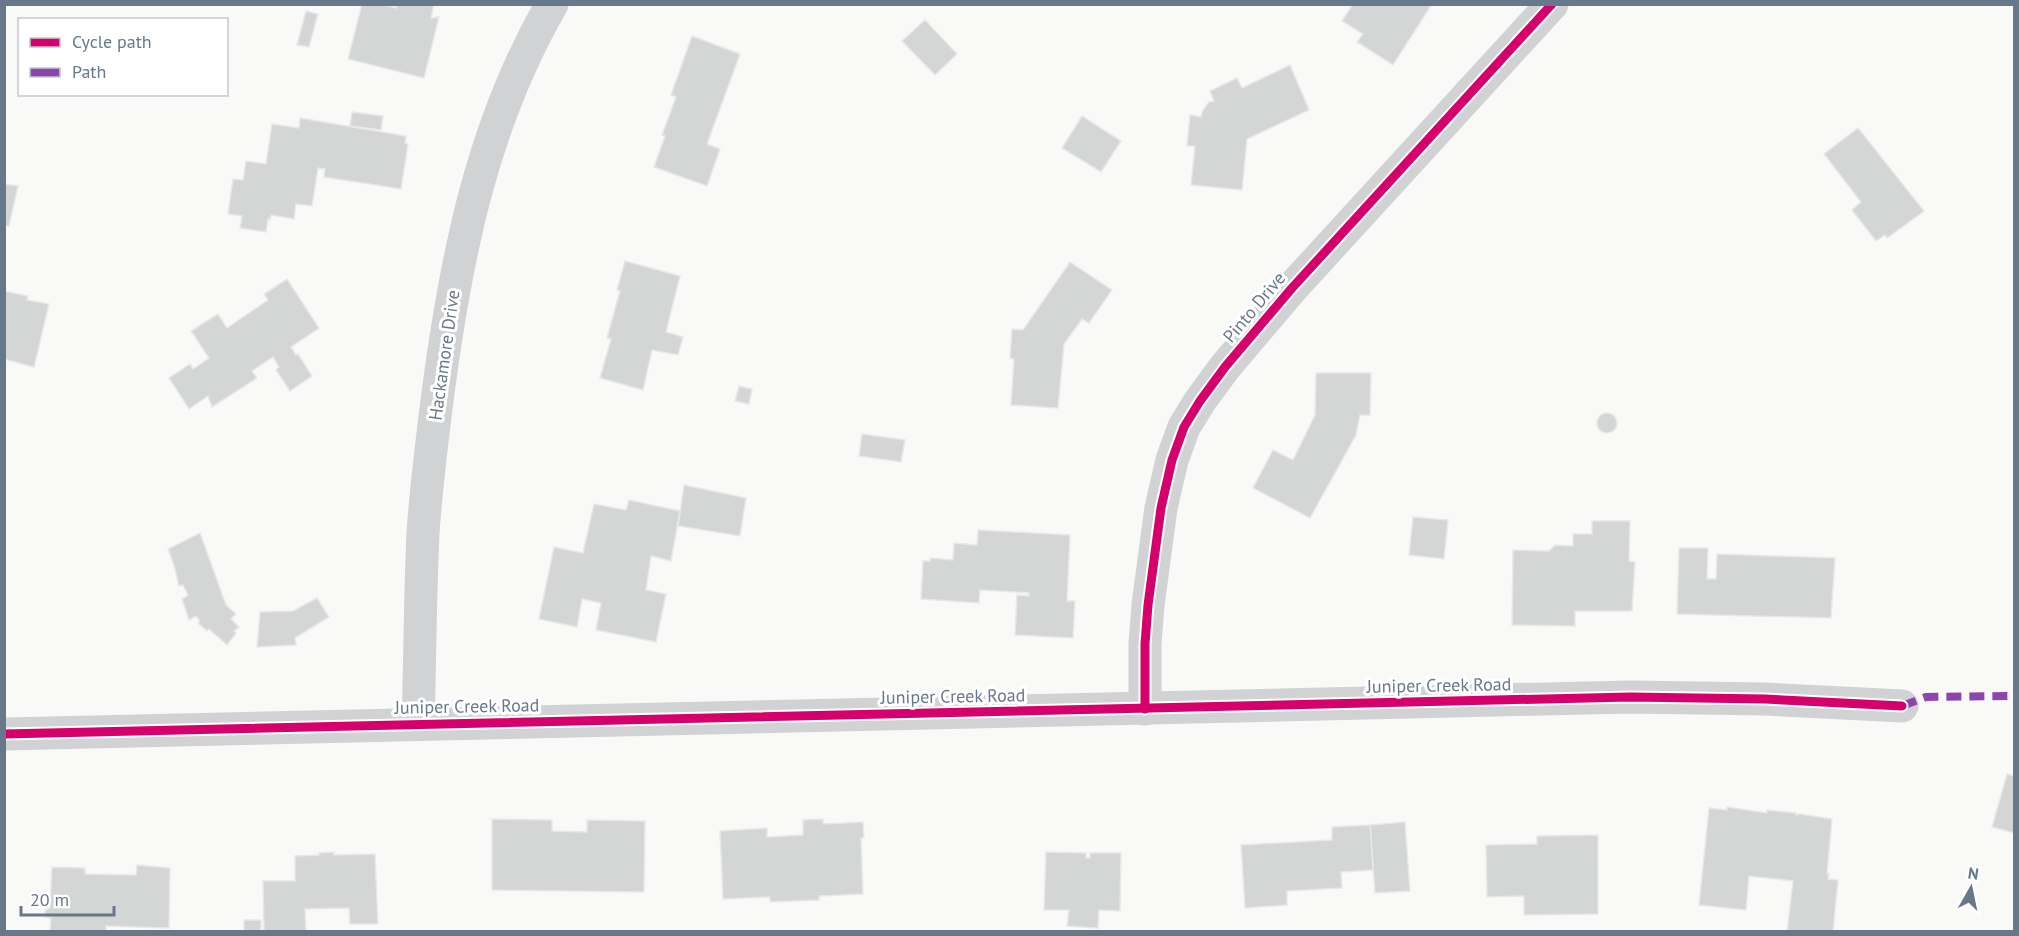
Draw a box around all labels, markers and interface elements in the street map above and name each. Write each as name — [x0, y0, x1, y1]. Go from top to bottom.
legend — [18, 18, 228, 96]
text: Cycle path — [72, 30, 152, 53]
text: Path — [72, 60, 106, 83]
street label: Pinto Drive — [1218, 267, 1290, 347]
street label: Hackamore Drive — [423, 288, 465, 422]
street label: Juniper Creek Road — [1366, 672, 1511, 698]
street label: Juniper Creek Road — [880, 683, 1025, 709]
street label: Juniper Creek Road — [394, 693, 539, 719]
north arrow — [1941, 858, 2001, 918]
text: N — [1967, 862, 1980, 884]
scale bar — [21, 879, 114, 917]
text: 20 m — [30, 888, 69, 911]

